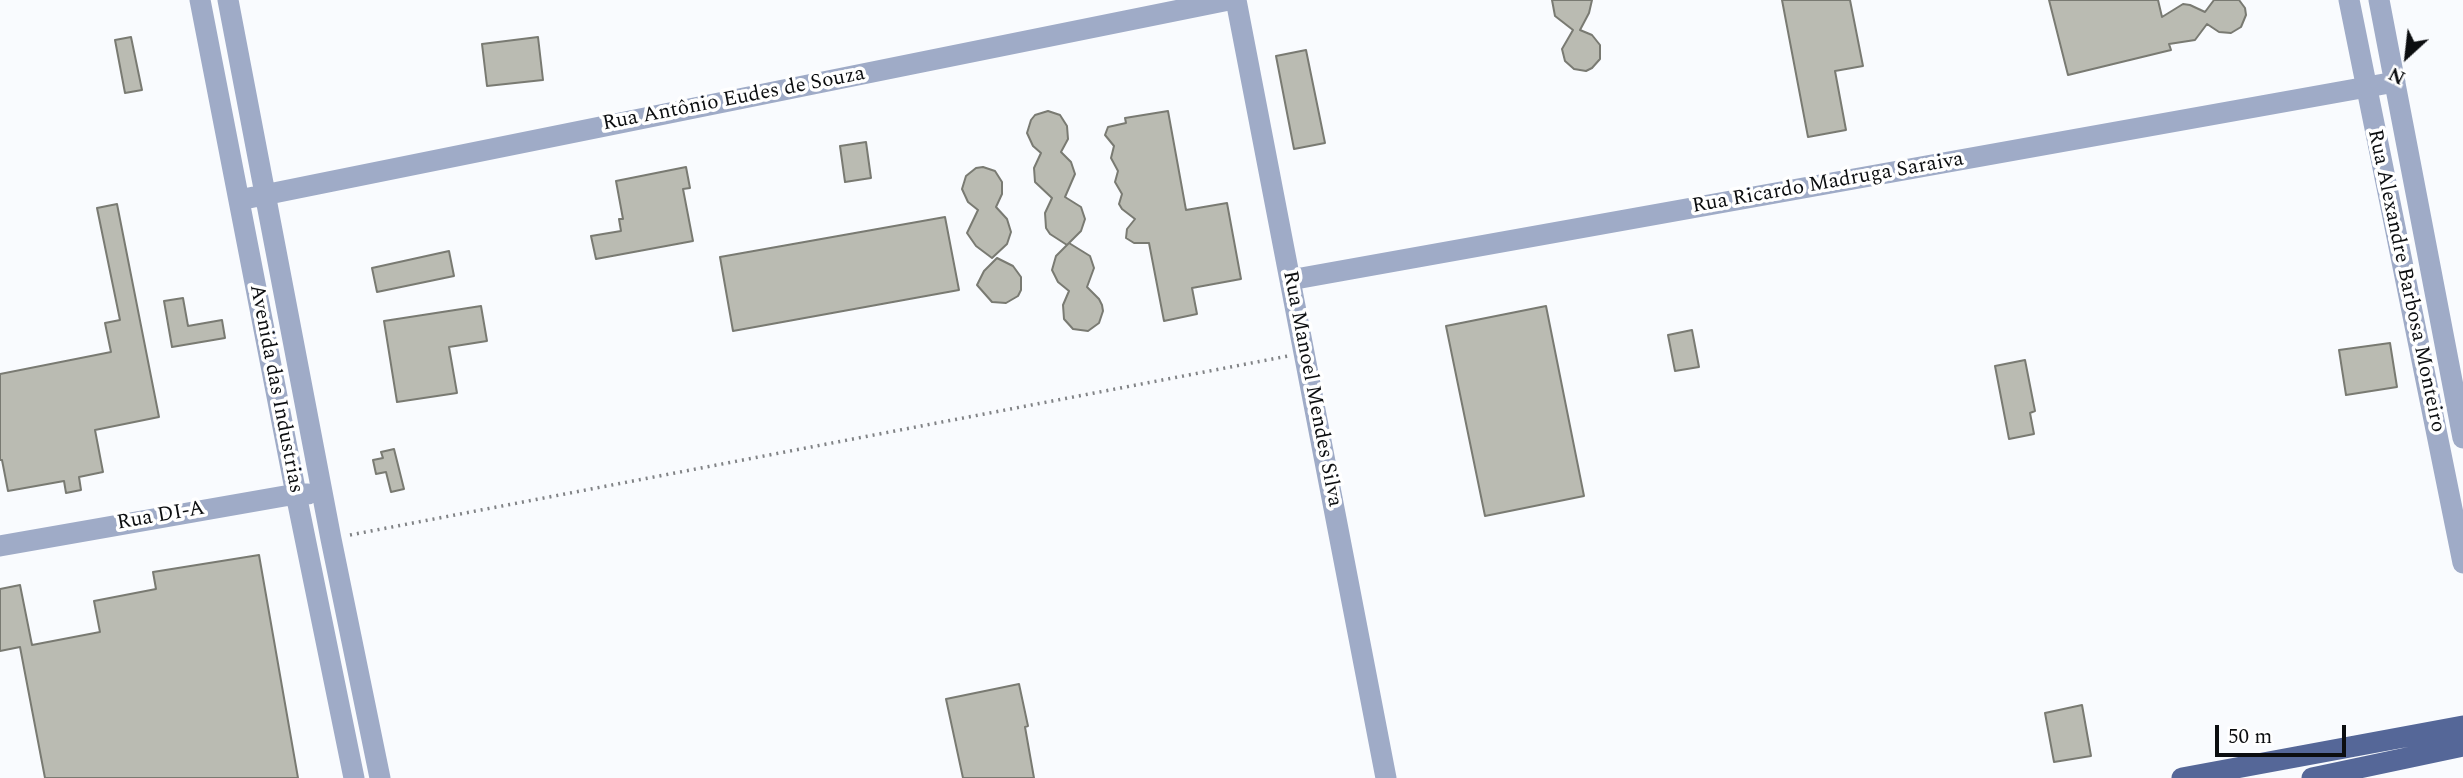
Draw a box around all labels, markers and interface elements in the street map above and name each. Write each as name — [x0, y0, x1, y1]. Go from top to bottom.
north arrow — [2372, 21, 2442, 91]
text: N — [2384, 59, 2411, 92]
street label: Rua Antônio Eudes de Souza — [600, 62, 868, 138]
street label: Rua Alexandre Barbosa Monteiro — [2361, 127, 2449, 435]
street label: Rua Ricardo Madruga Saraiva — [1690, 148, 1966, 220]
street label: Rua Manoel Mendes Silva — [1276, 269, 1346, 509]
street label: Avenida das Industrias — [242, 282, 308, 496]
street label: Rua DI-A — [115, 497, 207, 537]
scale bar — [2218, 712, 2349, 756]
text: 50 m — [2228, 721, 2272, 753]

